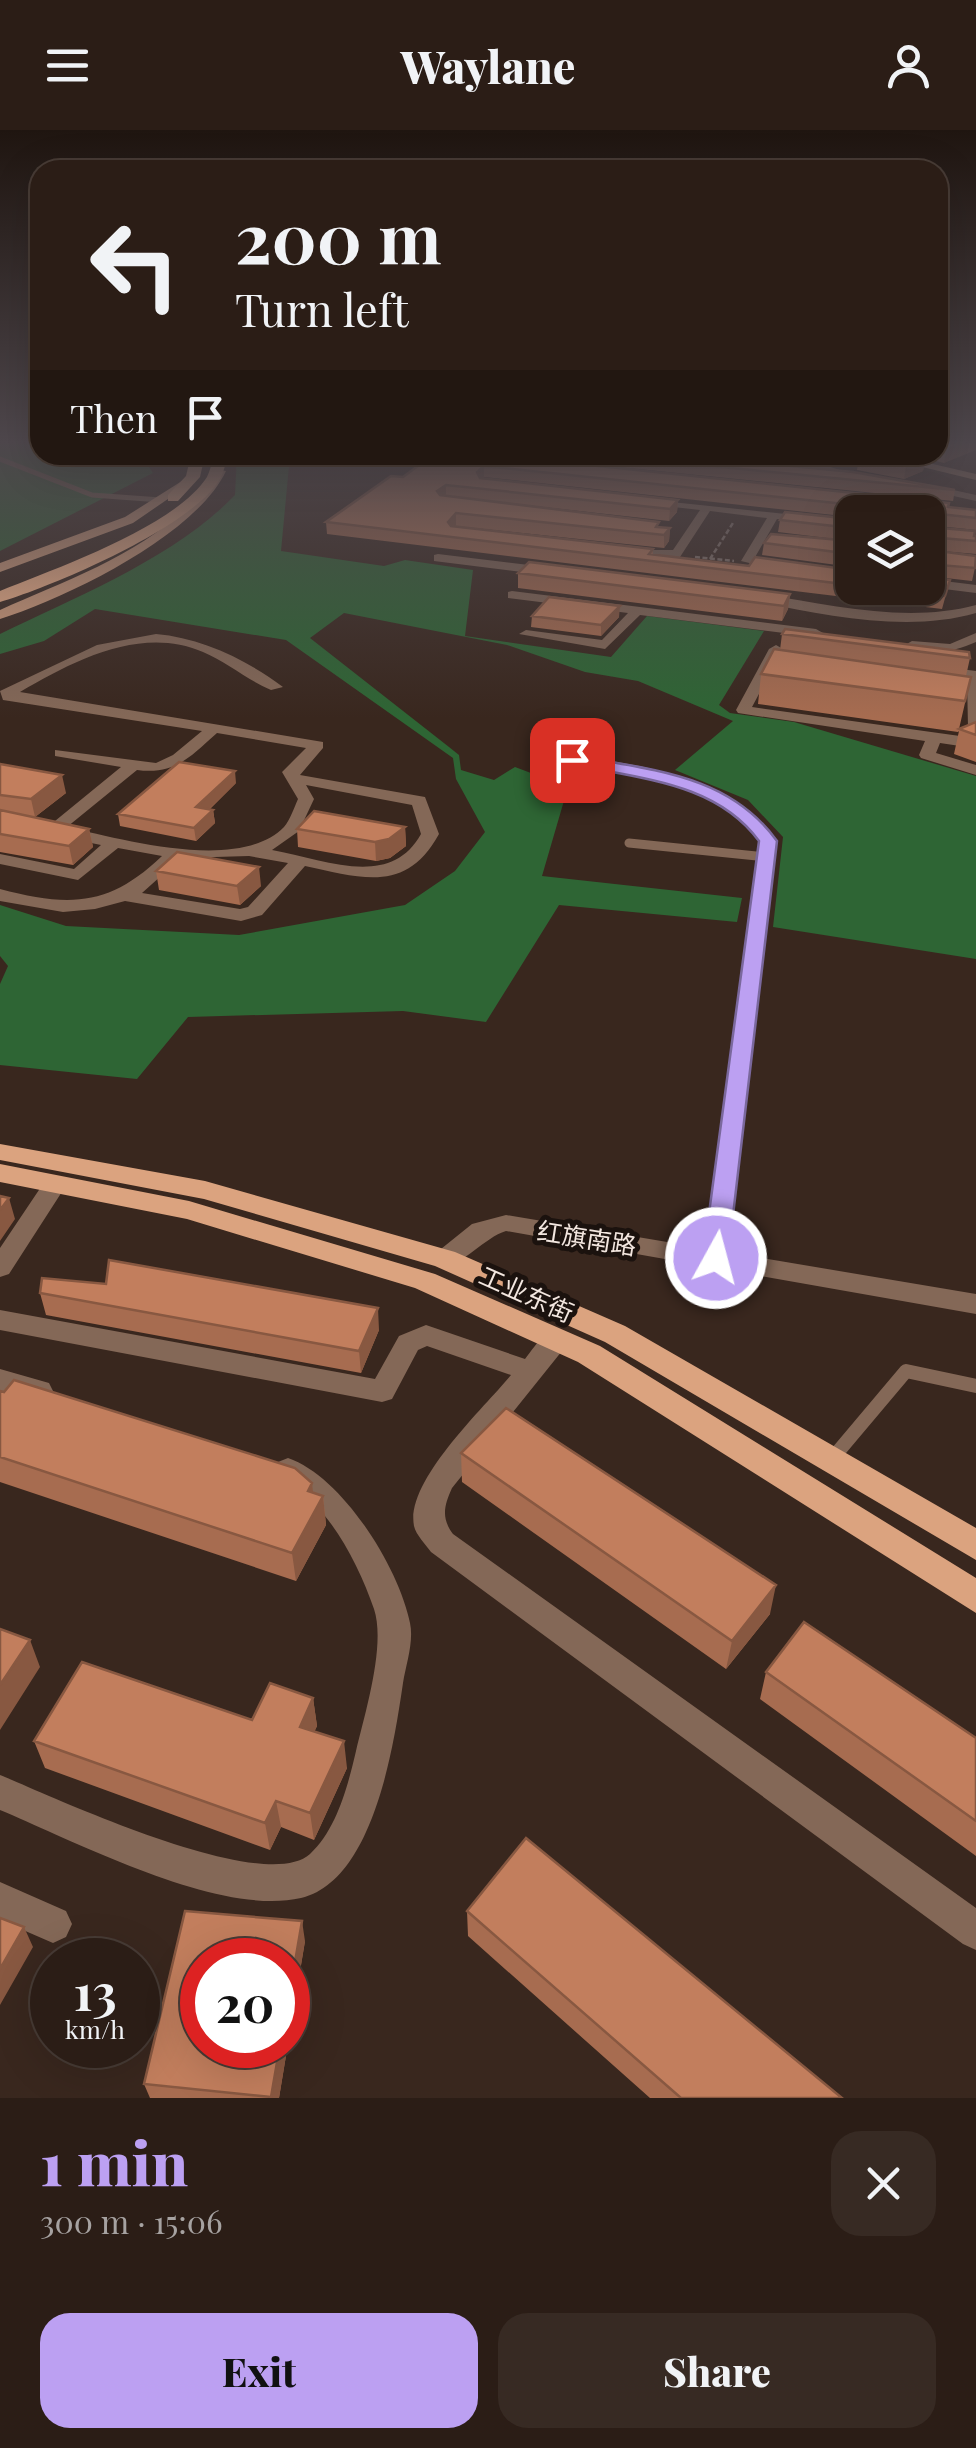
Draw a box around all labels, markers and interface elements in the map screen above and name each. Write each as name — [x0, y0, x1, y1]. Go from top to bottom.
text: Waylane — [400, 35, 576, 95]
icon: menu — [40, 38, 95, 93]
icon: person — [881, 38, 936, 93]
text: 200 m — [235, 188, 442, 282]
icon: left — [70, 200, 200, 330]
text: Turn left — [235, 278, 409, 338]
icon: arrive — [178, 390, 233, 445]
text: Then — [70, 392, 158, 443]
map controls — [835, 495, 945, 605]
button: layers — [835, 495, 945, 605]
pin — [530, 718, 615, 803]
icon: arrive — [545, 733, 600, 788]
position arrow — [664, 1206, 768, 1310]
street label: 红旗南路 — [535, 1213, 639, 1261]
street label: 工业东街 — [475, 1258, 579, 1328]
speed limit sign: 20 — [180, 1938, 310, 2068]
text: 13 — [73, 1957, 117, 2024]
text: km/h — [65, 2012, 125, 2045]
text: 1 min — [40, 2121, 188, 2201]
button: close — [831, 2131, 936, 2236]
text: 300 m · 15:06 — [40, 2199, 223, 2242]
button: Exit — [40, 2313, 478, 2428]
button: Share — [498, 2313, 936, 2428]

